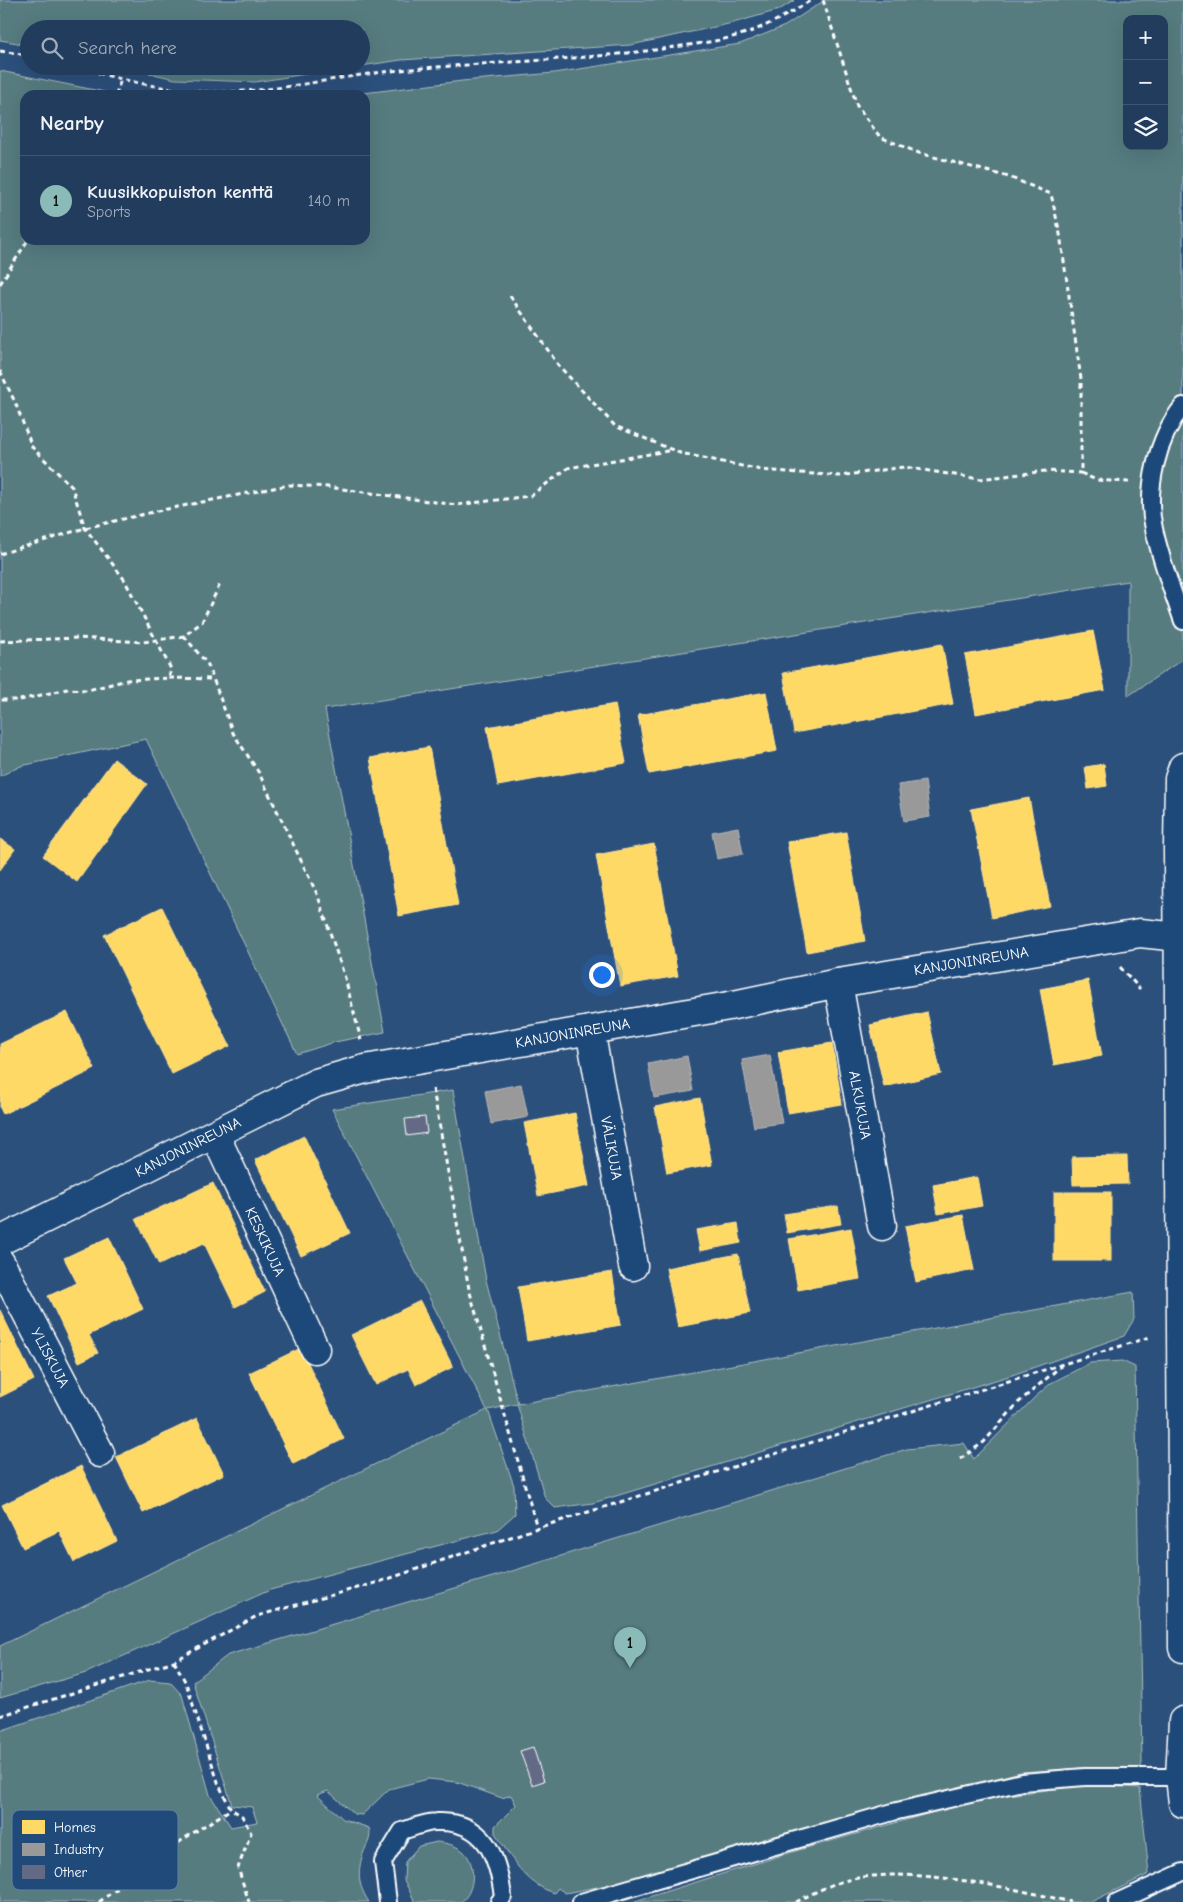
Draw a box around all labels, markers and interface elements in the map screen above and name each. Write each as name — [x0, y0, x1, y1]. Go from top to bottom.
map controls — [1123, 15, 1168, 150]
button: + — [1123, 15, 1168, 60]
search box — [20, 20, 370, 75]
icon: search — [38, 34, 66, 62]
text: Search here — [78, 37, 177, 59]
button: − — [1123, 60, 1168, 105]
button: layers — [1123, 105, 1168, 150]
text: Nearby — [40, 111, 104, 135]
text: Kuusikkopuiston kenttä — [87, 181, 274, 203]
text: 1 — [53, 192, 59, 210]
text: 140 m — [308, 192, 350, 210]
text: Sports — [87, 203, 130, 221]
street label: KANJONINREUNA — [912, 943, 1030, 979]
your location — [589, 962, 615, 988]
street label: KANJONINREUNA — [514, 1014, 632, 1052]
street label: ALKUKUJA — [845, 1069, 875, 1141]
street label: KANJONINREUNA — [132, 1113, 244, 1181]
street label: VÄLIKUJA — [597, 1115, 626, 1182]
street label: KESKIKUJA — [241, 1204, 289, 1280]
street label: YLISKUJA — [27, 1325, 73, 1391]
pin: 1 — [614, 1627, 646, 1668]
legend — [12, 1810, 178, 1890]
text: Homes — [54, 1819, 96, 1836]
text: Industry — [54, 1841, 104, 1858]
text: Other — [54, 1864, 88, 1881]

